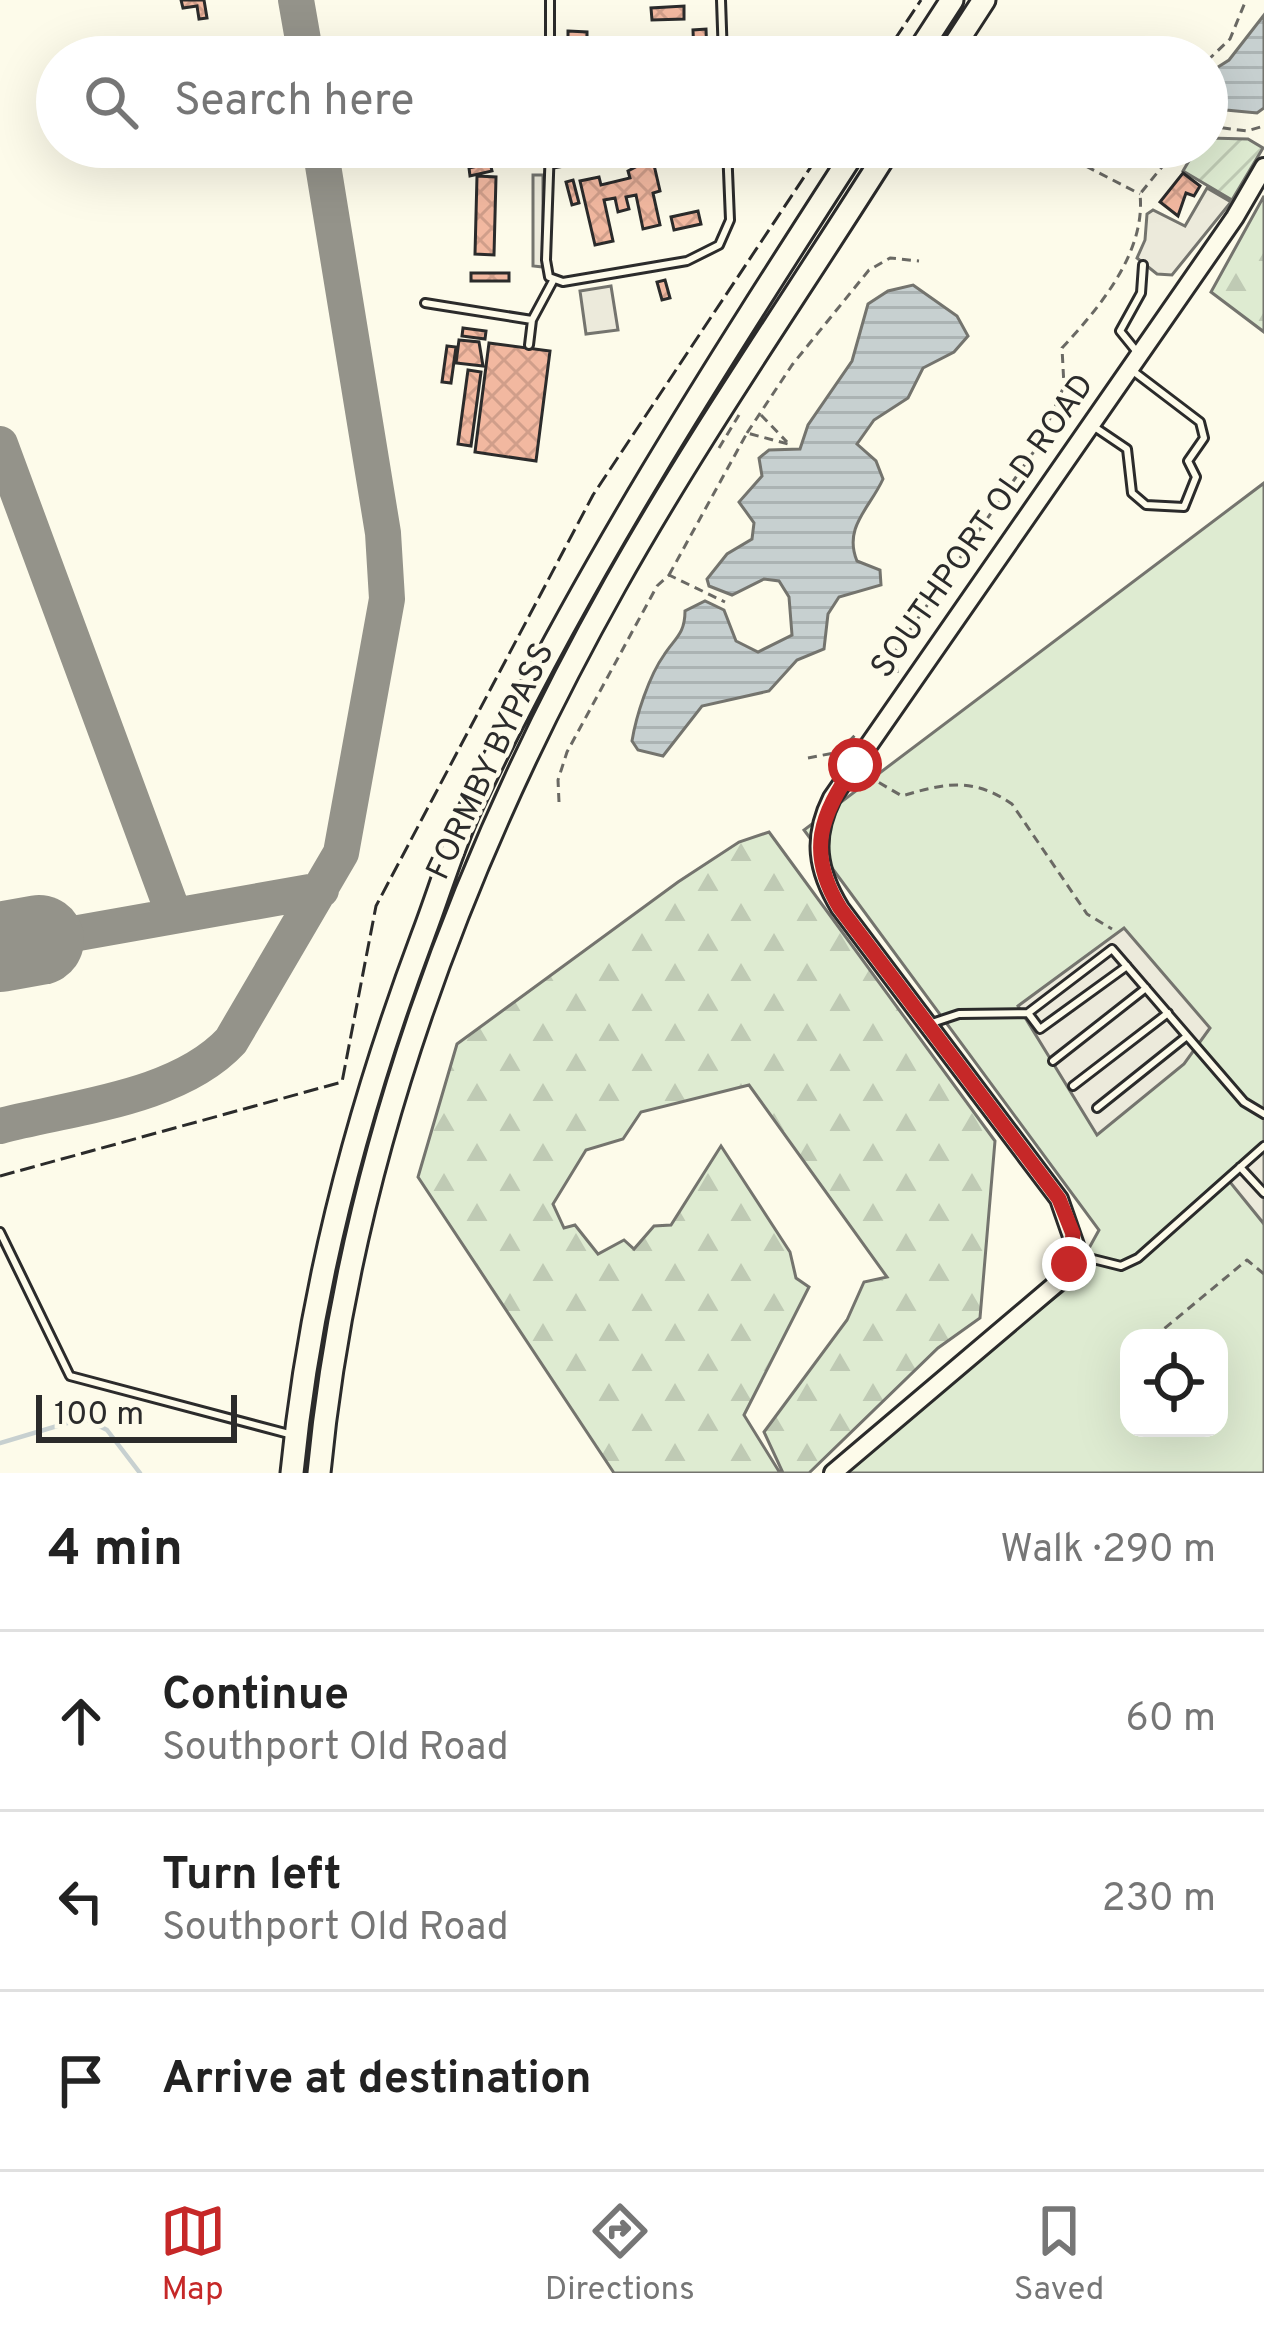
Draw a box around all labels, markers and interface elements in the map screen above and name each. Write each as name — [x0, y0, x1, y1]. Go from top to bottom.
search box — [36, 36, 1228, 168]
icon: search — [78, 69, 144, 135]
text: Search here — [174, 74, 414, 131]
street label: SOUTHPORT OLD ROAD — [863, 367, 1105, 687]
street label: FORMBY BYPASS — [419, 637, 565, 887]
route start — [828, 738, 882, 792]
route end — [1042, 1237, 1096, 1291]
map controls — [1120, 1329, 1228, 1437]
button: locate — [1120, 1329, 1228, 1437]
scale bar — [36, 1389, 237, 1442]
text: 100 m — [54, 1395, 144, 1437]
text: 4 min — [48, 1519, 183, 1584]
text: Walk · 290 m — [1000, 1527, 1216, 1576]
text: Continue — [162, 1668, 349, 1725]
icon: ahead — [48, 1688, 114, 1754]
text: 60 m — [1125, 1696, 1216, 1745]
text: Southport Old Road — [162, 1725, 509, 1774]
text: Turn left — [162, 1848, 341, 1905]
icon: left — [48, 1868, 114, 1934]
text: 230 m — [1102, 1876, 1216, 1925]
text: Southport Old Road — [162, 1905, 509, 1954]
icon: arrive — [48, 2048, 114, 2114]
text: Arrive at destination — [162, 2052, 592, 2109]
tab: Map — [160, 2198, 226, 2312]
tab: Directions — [545, 2198, 695, 2312]
tab: Saved — [1014, 2198, 1104, 2312]

